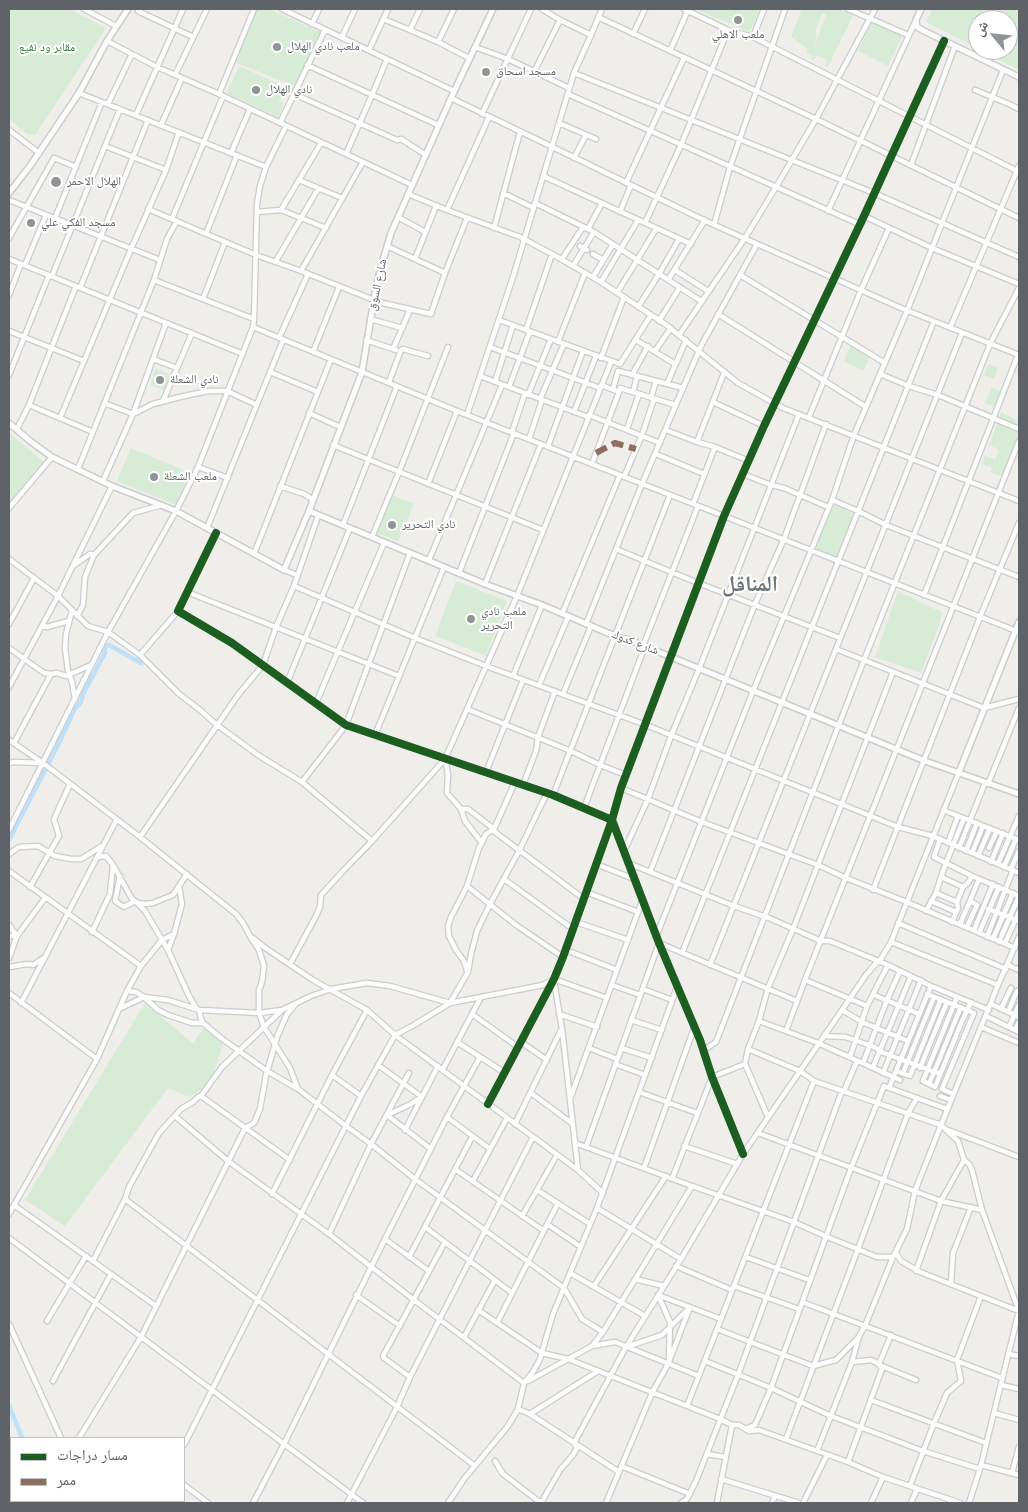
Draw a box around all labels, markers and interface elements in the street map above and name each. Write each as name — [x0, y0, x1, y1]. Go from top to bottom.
north arrow — [968, 10, 1018, 60]
marker: ملعب الاهلي — [732, 14, 744, 26]
text: ش — [968, 17, 993, 40]
place label: ملعب الاهلي — [712, 28, 764, 42]
place label: ملعب نادي الهلال — [287, 40, 360, 54]
park label: مقابر ود نفيع — [19, 41, 75, 55]
marker: ملعب نادي الهلال — [271, 41, 283, 53]
place label: مسجد اسحاق — [496, 65, 556, 79]
marker: مسجد اسحاق — [480, 66, 492, 78]
place label: نادي الهلال — [266, 83, 312, 97]
marker: نادي الهلال — [250, 84, 262, 96]
marker: الهلال الاحمر — [49, 175, 63, 189]
place label: الهلال الاحمر — [67, 175, 121, 189]
place label: مسجد الفكي علي — [41, 216, 116, 230]
marker: مسجد الفكي علي — [25, 217, 37, 229]
street label: شارع السوق — [365, 258, 391, 312]
place label: نادي الشعلة — [170, 373, 219, 387]
marker: نادي الشعلة — [154, 374, 166, 386]
place label: ملعب الشعلة — [164, 470, 217, 484]
marker: ملعب الشعلة — [148, 471, 160, 483]
place label: نادي التحرير — [402, 518, 455, 532]
marker: نادي التحرير — [386, 519, 398, 531]
district label: المناقل — [722, 572, 778, 598]
place label: ملعب نادي التحرير — [481, 605, 526, 633]
marker: ملعب نادي التحرير — [465, 613, 477, 625]
street label: شارع كدوك — [610, 627, 660, 659]
legend — [10, 1437, 185, 1502]
text: مسار دراجات — [57, 1444, 128, 1465]
text: ممر — [57, 1469, 76, 1490]

